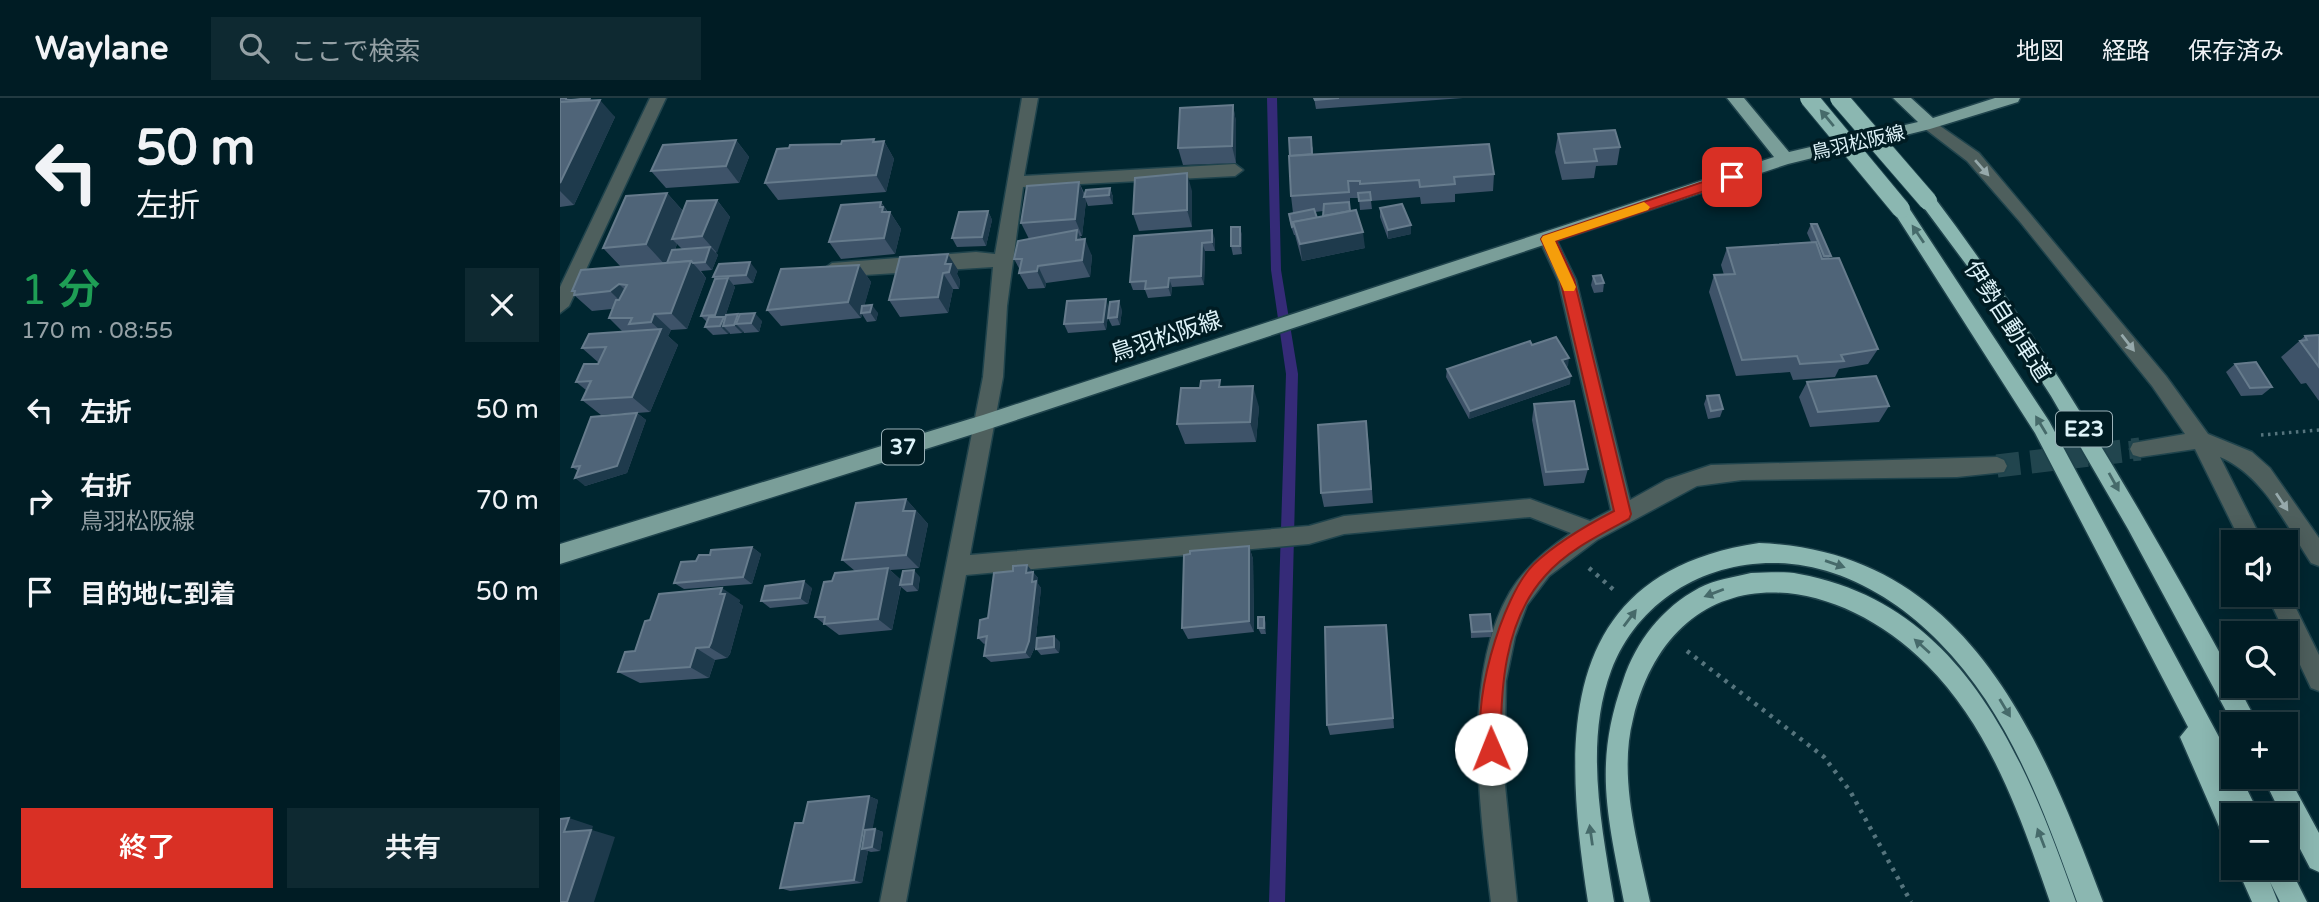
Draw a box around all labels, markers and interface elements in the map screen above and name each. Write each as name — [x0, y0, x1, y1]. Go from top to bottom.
search box — [211, 17, 701, 80]
text: Waylane — [35, 29, 169, 68]
icon: search — [235, 29, 273, 67]
text: ここで検索 — [291, 36, 421, 67]
text: 地図 — [2016, 37, 2064, 66]
text: 経路 — [2102, 37, 2150, 66]
text: 保存済み — [2188, 37, 2284, 66]
one-way arrow — [1819, 109, 1834, 127]
text: 50 m — [136, 119, 255, 178]
street label: 鳥羽松阪線 — [1809, 122, 1907, 164]
icon: left — [21, 126, 112, 217]
pin — [1702, 147, 1762, 207]
icon: arrive — [1713, 158, 1751, 196]
one-way arrow — [1974, 159, 1990, 177]
text: 左折 — [136, 187, 200, 225]
one-way arrow — [1911, 225, 1925, 243]
street label: 伊勢自動車道 — [1958, 256, 2056, 387]
text: 1 分 — [21, 265, 100, 316]
button: close — [465, 268, 539, 342]
street label: 鳥羽松阪線 — [1107, 306, 1225, 368]
text: 170 m · 08:55 — [21, 317, 173, 345]
one-way arrow — [2121, 333, 2136, 351]
icon: left — [21, 391, 59, 429]
text: 50 m — [476, 394, 539, 425]
text: 左折 — [80, 397, 132, 428]
road number: E23 — [2056, 412, 2112, 446]
one-way arrow — [2034, 416, 2047, 435]
road number: 37 — [882, 430, 924, 464]
text: 右折 — [80, 471, 132, 502]
one-way arrow — [2108, 472, 2120, 491]
icon: right — [21, 482, 59, 520]
text: 70 m — [476, 485, 539, 516]
one-way arrow — [2276, 492, 2289, 512]
text: 鳥羽松阪線 — [80, 508, 195, 536]
map controls — [2221, 530, 2298, 880]
button: sound — [2221, 530, 2298, 607]
one-way arrow — [1825, 559, 1846, 570]
icon: arrive — [21, 573, 59, 611]
text: 50 m — [476, 576, 539, 607]
text: 目的地に到着 — [80, 579, 236, 610]
one-way arrow — [1703, 587, 1724, 598]
one-way arrow — [1623, 608, 1637, 627]
button: search — [2221, 621, 2298, 698]
one-way arrow — [1914, 639, 1931, 654]
one-way arrow — [1998, 699, 2011, 718]
position arrow — [1454, 712, 1528, 786]
button: + — [2221, 712, 2298, 789]
button: − — [2221, 803, 2298, 880]
button: 終了 — [21, 808, 273, 888]
button: 共有 — [287, 808, 539, 888]
one-way arrow — [1585, 823, 1596, 845]
one-way arrow — [2035, 827, 2046, 848]

